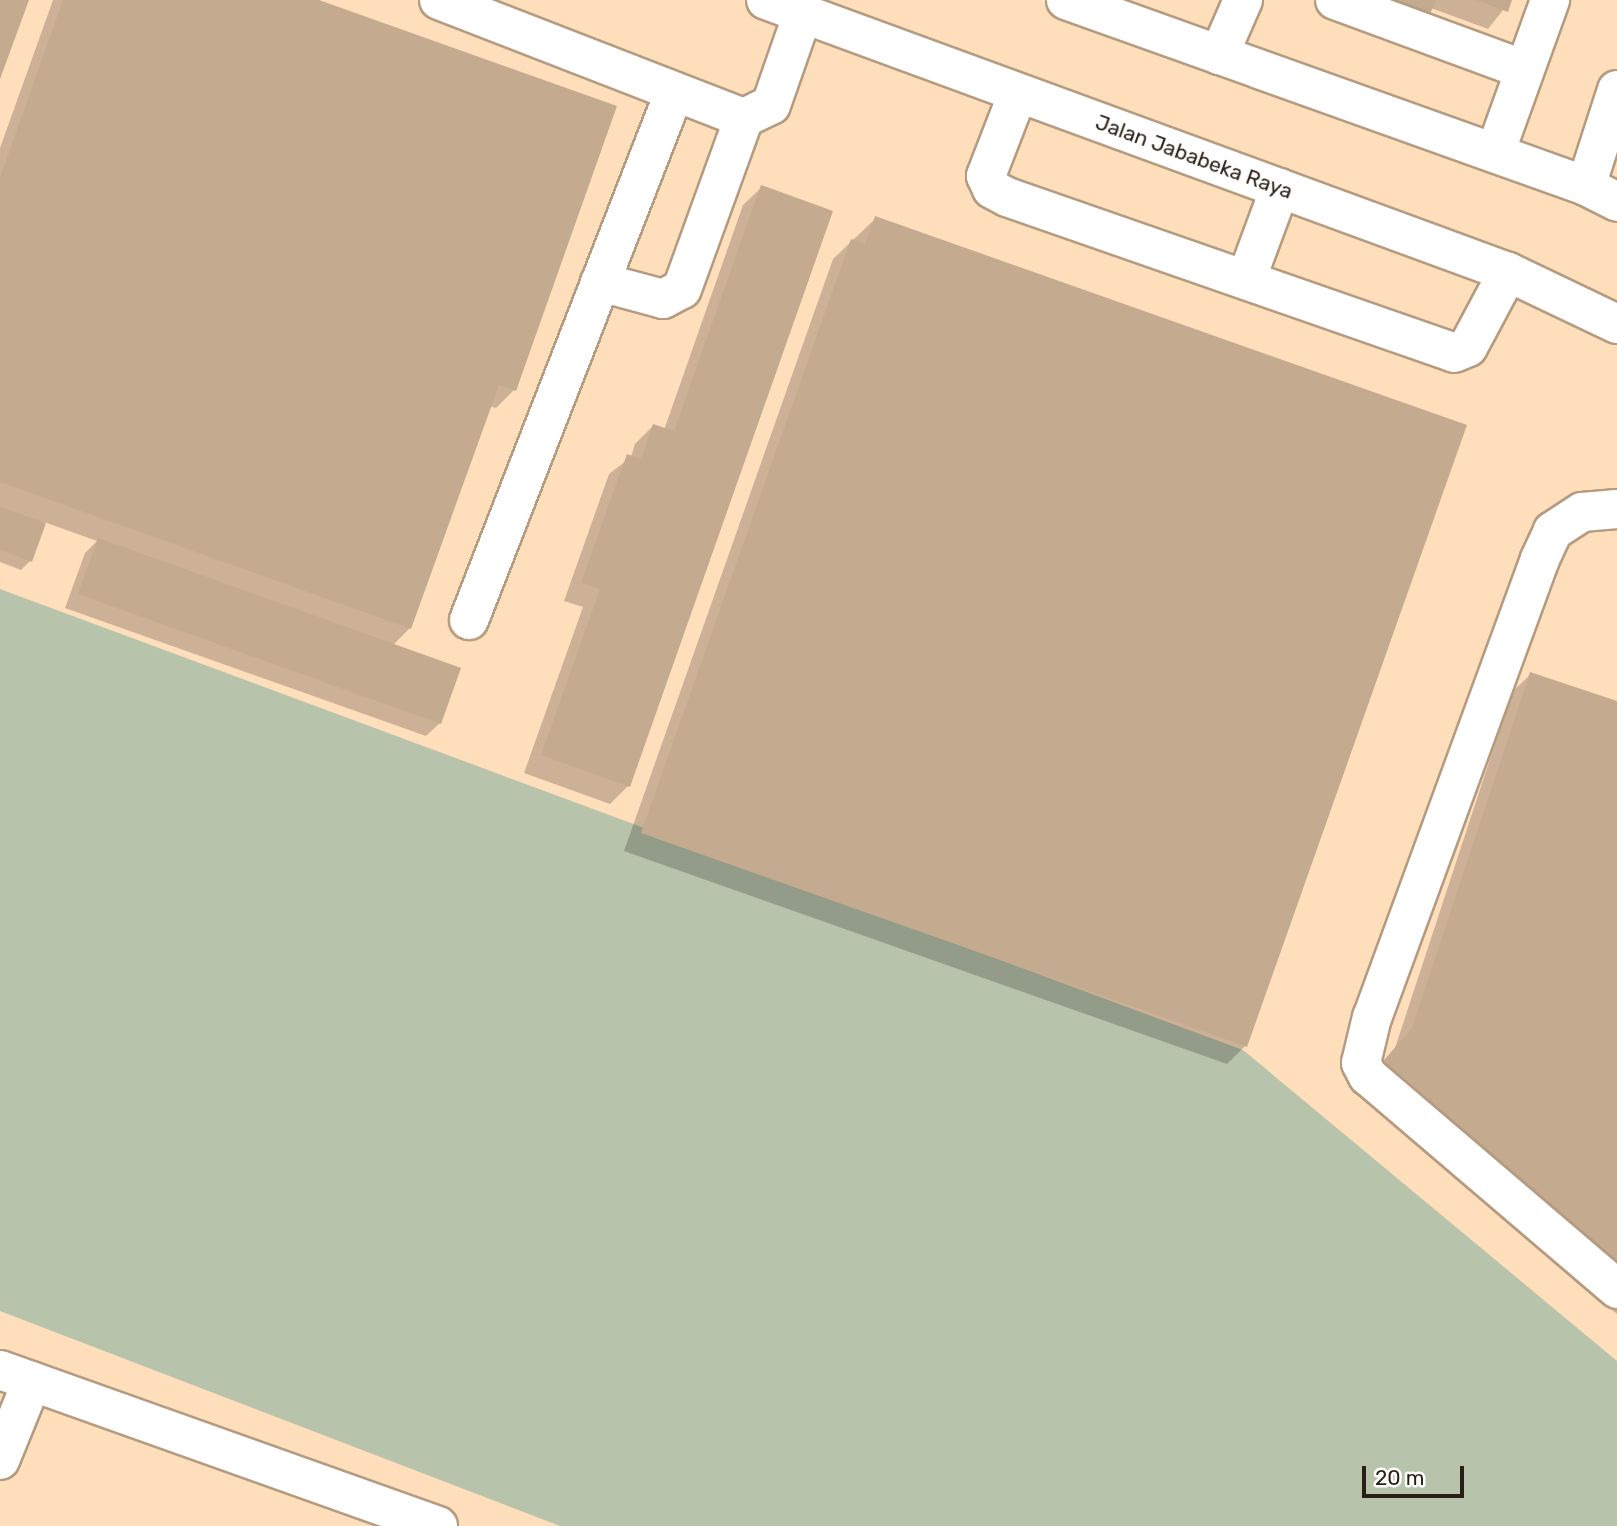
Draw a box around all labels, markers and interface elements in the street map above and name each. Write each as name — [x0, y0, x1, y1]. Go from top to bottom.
street label: Jalan Jababeka Raya — [1092, 110, 1296, 204]
scale bar — [1365, 1452, 1466, 1496]
text: 20 m — [1375, 1465, 1424, 1490]

